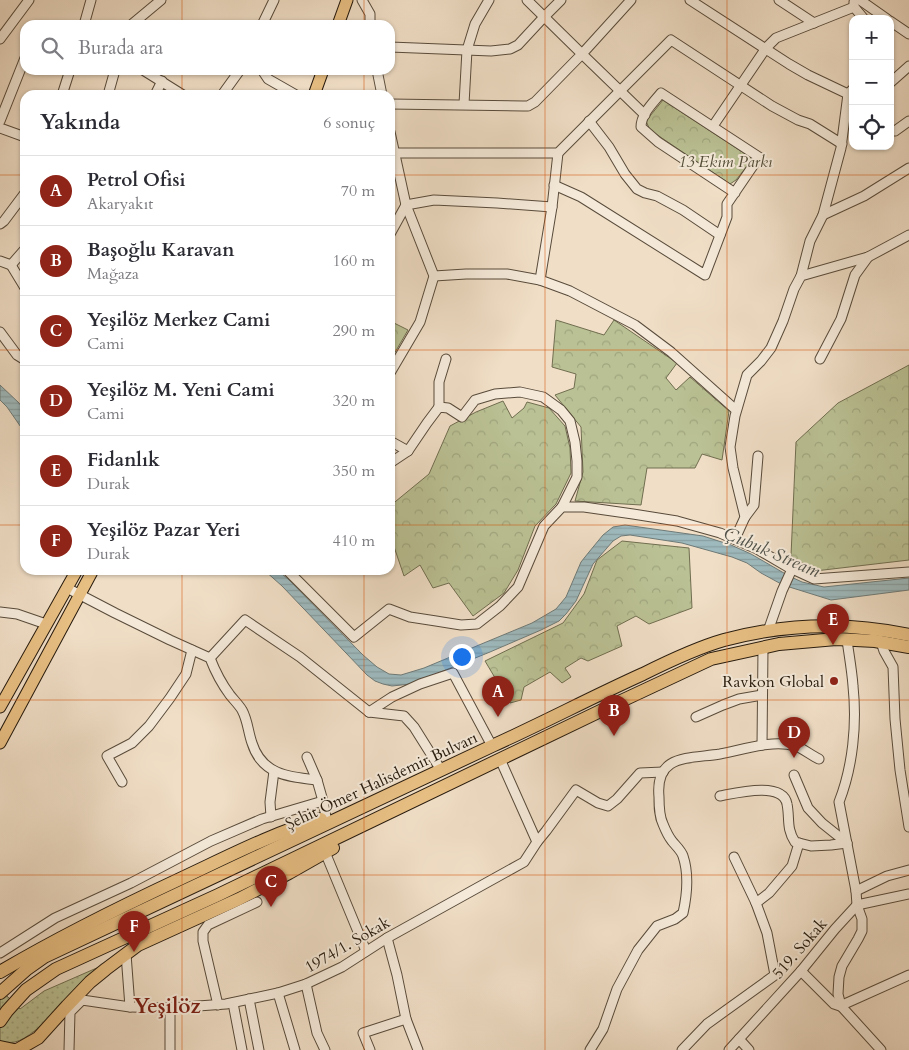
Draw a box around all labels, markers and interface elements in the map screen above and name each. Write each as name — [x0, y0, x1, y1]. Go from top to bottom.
map controls — [849, 15, 894, 150]
button: + — [849, 15, 894, 60]
search box — [20, 20, 395, 75]
icon: search — [38, 34, 66, 62]
text: Burada ara — [78, 35, 163, 61]
button: − — [849, 60, 894, 105]
button: locate — [849, 105, 894, 150]
text: Yakında — [40, 108, 120, 137]
text: 6 sonuç — [323, 112, 375, 134]
park label: 13 Ekim Parkı — [678, 151, 773, 173]
text: Petrol Ofisi — [87, 167, 186, 193]
text: A — [50, 180, 62, 202]
text: 70 m — [341, 180, 375, 202]
text: Akaryakıt — [87, 193, 153, 215]
text: Başoğlu Karavan — [87, 237, 234, 263]
text: B — [50, 250, 62, 272]
text: 160 m — [333, 250, 375, 272]
text: Mağaza — [87, 263, 139, 285]
text: Yeşilöz Merkez Cami — [87, 307, 270, 333]
text: C — [50, 320, 62, 342]
text: 290 m — [333, 320, 375, 342]
text: Cami — [87, 333, 124, 355]
text: Yeşilöz M. Yeni Cami — [87, 377, 275, 403]
text: D — [49, 390, 63, 412]
text: 320 m — [333, 390, 375, 412]
text: Cami — [87, 403, 124, 425]
text: Fidanlık — [87, 447, 160, 473]
text: E — [51, 460, 61, 482]
text: 350 m — [333, 460, 375, 482]
text: Durak — [87, 473, 130, 495]
text: Yeşilöz Pazar Yeri — [87, 517, 240, 543]
water label: Çubuk Stream — [720, 521, 824, 584]
text: F — [51, 530, 61, 552]
text: 410 m — [333, 530, 375, 552]
text: Durak — [87, 543, 130, 565]
pin: E — [817, 604, 849, 645]
your location — [449, 644, 475, 670]
place label: Ravkon Global — [722, 671, 824, 693]
marker: Ravkon Global — [828, 675, 840, 687]
pin: A — [482, 676, 514, 717]
pin: B — [598, 695, 630, 736]
pin: D — [778, 717, 810, 758]
street label: Şehit Ömer Halisdemir Bulvarı — [282, 726, 482, 835]
pin: C — [255, 866, 287, 907]
pin: F — [118, 911, 150, 952]
street label: 1974/1. Sokak — [301, 911, 395, 978]
street label: 519. Sokak — [767, 913, 832, 984]
district label: Yeşilöz — [133, 992, 202, 1021]

